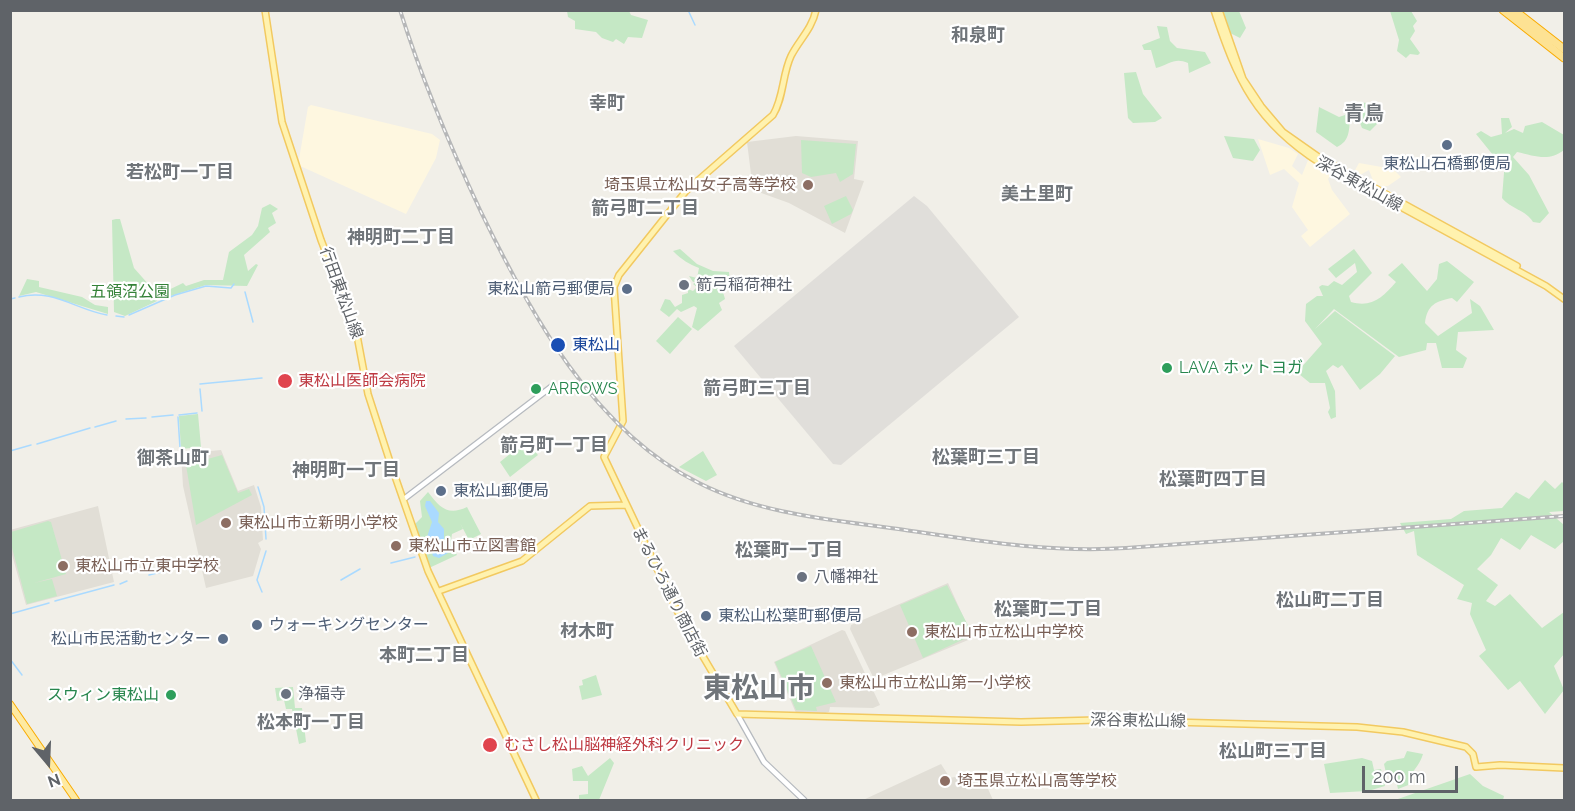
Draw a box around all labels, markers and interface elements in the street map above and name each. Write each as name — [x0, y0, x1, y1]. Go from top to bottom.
district label: 和泉町 — [951, 25, 1005, 47]
district label: 幸町 — [589, 93, 625, 115]
district label: 青鳥 — [1344, 102, 1384, 126]
marker: 東松山石橋郵便局 — [1440, 138, 1454, 152]
street label: 深谷東松山線 — [1312, 152, 1406, 216]
place label: 東松山石橋郵便局 — [1383, 154, 1511, 174]
district label: 若松町一丁目 — [126, 162, 234, 184]
place label: 埼玉県立松山女子高等学校 — [604, 175, 796, 195]
marker: 埼玉県立松山女子高等学校 — [801, 178, 815, 192]
district label: 美土里町 — [1001, 184, 1073, 206]
district label: 箭弓町二丁目 — [591, 198, 699, 220]
district label: 神明町二丁目 — [347, 227, 455, 249]
street label: 行田東松山線 — [316, 245, 366, 341]
place label: 箭弓稲荷神社 — [696, 275, 792, 295]
marker: 箭弓稲荷神社 — [677, 278, 691, 292]
place label: 東松山箭弓郵便局 — [487, 279, 615, 299]
park label: 五領沼公園 — [90, 282, 170, 302]
marker: 東松山箭弓郵便局 — [620, 282, 634, 296]
place label: 東松山 — [572, 335, 620, 355]
marker: 東松山 — [549, 336, 567, 354]
place label: LAVA ホットヨガ — [1179, 358, 1303, 378]
marker: LAVA ホットヨガ — [1160, 361, 1174, 375]
place label: 東松山医師会病院 — [298, 371, 426, 391]
marker: 東松山医師会病院 — [276, 372, 294, 390]
district label: 箭弓町三丁目 — [703, 378, 811, 400]
place label: ARROWS — [548, 379, 617, 399]
marker: ARROWS — [529, 382, 543, 396]
district label: 箭弓町一丁目 — [500, 435, 608, 457]
district label: 松葉町三丁目 — [932, 447, 1040, 469]
district label: 御茶山町 — [137, 448, 209, 470]
district label: 神明町一丁目 — [292, 460, 400, 482]
district label: 松葉町四丁目 — [1159, 469, 1267, 491]
place label: 東松山郵便局 — [453, 481, 549, 501]
marker: 東松山郵便局 — [434, 484, 448, 498]
place label: 東松山市立新明小学校 — [238, 513, 398, 533]
marker: 東松山市立新明小学校 — [219, 516, 233, 530]
street label: まるひろ通り商店街 — [628, 523, 710, 661]
place label: 東松山市立図書館 — [408, 536, 536, 556]
marker: 東松山市立図書館 — [389, 539, 403, 553]
district label: 松葉町一丁目 — [735, 540, 843, 562]
place label: 東松山市立東中学校 — [75, 556, 219, 576]
marker: 東松山市立東中学校 — [56, 559, 70, 573]
place label: 八幡神社 — [814, 567, 878, 587]
marker: 八幡神社 — [795, 570, 809, 584]
district label: 松山町二丁目 — [1276, 590, 1384, 612]
district label: 松葉町二丁目 — [994, 599, 1102, 621]
place label: 東松山松葉町郵便局 — [718, 606, 862, 626]
marker: 東松山松葉町郵便局 — [699, 609, 713, 623]
place label: ウォーキングセンター — [269, 615, 429, 635]
marker: ウォーキングセンター — [250, 618, 264, 632]
district label: 材木町 — [560, 621, 614, 643]
place label: 東松山市立松山中学校 — [924, 622, 1084, 642]
marker: 東松山市立松山中学校 — [905, 625, 919, 639]
place label: 松山市民活動センター — [51, 629, 211, 649]
marker: 松山市民活動センター — [216, 632, 230, 646]
district label: 本町二丁目 — [379, 645, 469, 667]
district label: 東松山市 — [703, 672, 815, 706]
place label: 東松山市立松山第一小学校 — [839, 673, 1031, 693]
marker: 東松山市立松山第一小学校 — [820, 676, 834, 690]
place label: 浄福寺 — [298, 684, 346, 704]
place label: スウィン東松山 — [47, 685, 159, 705]
marker: 浄福寺 — [279, 687, 293, 701]
marker: スウィン東松山 — [164, 688, 178, 702]
street label: 深谷東松山線 — [1090, 711, 1186, 731]
district label: 松本町一丁目 — [257, 712, 365, 734]
north arrow — [18, 733, 78, 793]
place label: むさし松山脳神経外科クリニック — [504, 735, 744, 755]
marker: むさし松山脳神経外科クリニック — [481, 736, 499, 754]
district label: 松山町三丁目 — [1219, 741, 1327, 763]
scale bar — [1365, 754, 1461, 792]
text: 200 m — [1373, 766, 1426, 787]
text: N — [45, 770, 63, 791]
place label: 埼玉県立松山高等学校 — [957, 771, 1117, 791]
marker: 埼玉県立松山高等学校 — [938, 774, 952, 788]

